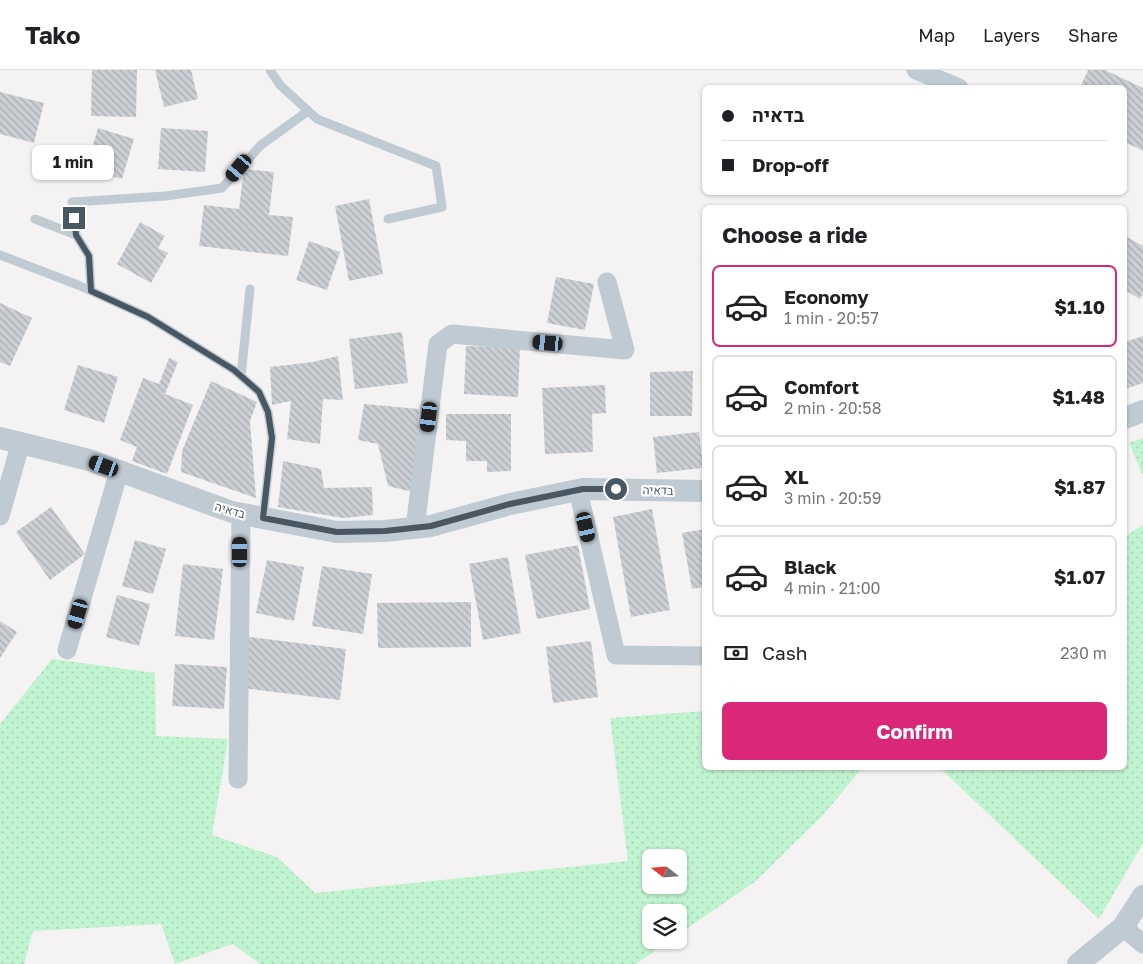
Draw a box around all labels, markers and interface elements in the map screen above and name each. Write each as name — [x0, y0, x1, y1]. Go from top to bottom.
text: Tako — [25, 20, 80, 49]
text: Map — [918, 24, 955, 46]
text: Layers — [983, 24, 1040, 46]
text: Share — [1068, 24, 1118, 46]
text: בדאיה — [752, 103, 804, 126]
callout: 1 min — [33, 146, 115, 180]
text: 1 min — [53, 152, 93, 172]
car — [223, 152, 254, 184]
text: Drop-off — [752, 153, 829, 176]
route end — [63, 207, 85, 229]
text: Choose a ride — [722, 221, 868, 248]
icon: car — [724, 284, 769, 329]
text: Economy — [784, 285, 869, 308]
text: $1.10 — [1054, 295, 1105, 318]
text: 1 min · 20:57 — [784, 308, 879, 328]
car — [532, 334, 563, 352]
icon: car — [724, 374, 769, 419]
text: Comfort — [784, 375, 859, 398]
text: $1.48 — [1052, 385, 1105, 408]
text: 2 min · 20:58 — [784, 398, 881, 418]
car — [419, 401, 438, 433]
car — [87, 454, 120, 478]
icon: car — [724, 464, 769, 509]
text: XL — [784, 465, 809, 488]
text: $1.87 — [1054, 475, 1105, 498]
route start — [605, 478, 627, 500]
street label: בדאיה — [642, 482, 674, 498]
text: 3 min · 20:59 — [784, 488, 881, 508]
street label: בדאיה — [213, 499, 248, 522]
car — [575, 511, 596, 543]
car — [232, 537, 247, 567]
icon: car — [724, 554, 769, 599]
text: Black — [784, 555, 837, 578]
text: $1.07 — [1054, 565, 1105, 588]
text: 4 min · 21:00 — [784, 578, 881, 598]
car — [66, 598, 89, 630]
icon: cash — [722, 639, 750, 667]
text: Cash — [762, 641, 807, 664]
text: 230 m — [1060, 643, 1107, 663]
button: Confirm — [722, 702, 1107, 760]
north arrow — [642, 849, 688, 894]
map controls — [642, 849, 687, 949]
button: layers — [642, 904, 687, 949]

